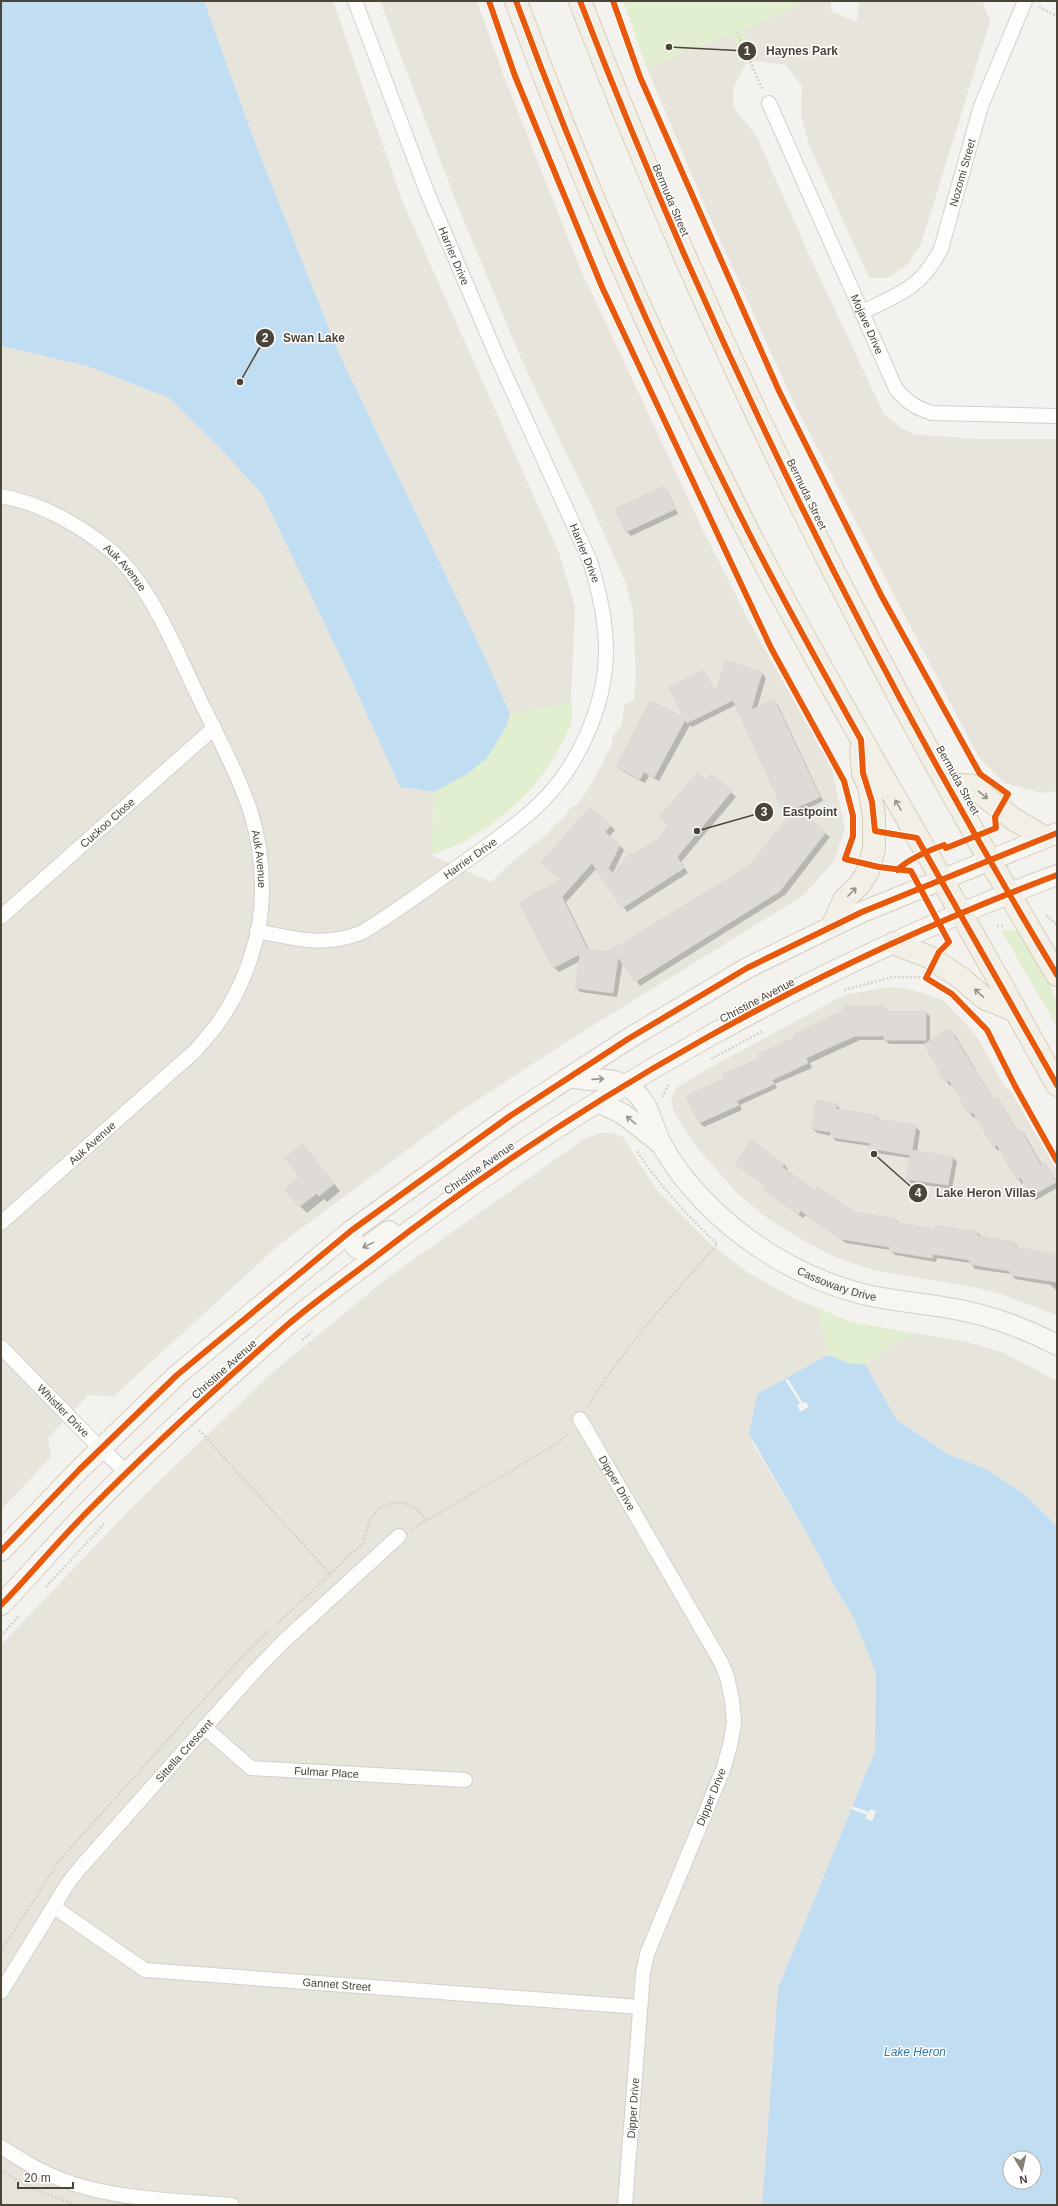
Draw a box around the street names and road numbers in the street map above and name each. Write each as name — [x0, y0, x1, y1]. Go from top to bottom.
street label: Nozomi Street — [947, 137, 978, 208]
street label: Bermuda Street — [650, 162, 692, 238]
street label: Harrier Drive — [436, 225, 472, 287]
street label: Mojave Drive — [849, 292, 886, 356]
street label: Bermuda Street — [785, 457, 829, 531]
street label: Harrier Drive — [568, 522, 602, 584]
street label: Auk Avenue — [101, 541, 149, 593]
street label: Bermuda Street — [934, 743, 982, 817]
street label: Cuckoo Close — [78, 796, 137, 850]
street label: Auk Avenue — [250, 829, 268, 888]
street label: Harrier Drive — [441, 835, 499, 881]
street label: Christine Avenue — [718, 975, 796, 1025]
street label: Auk Avenue — [66, 1119, 118, 1167]
street label: Christine Avenue — [442, 1139, 516, 1197]
street label: Cassowary Drive — [795, 1264, 877, 1303]
street label: Christine Avenue — [189, 1337, 259, 1401]
street label: Whistler Drive — [35, 1382, 92, 1439]
street label: Dipper Drive — [597, 1454, 638, 1513]
street label: Sittella Crescent — [153, 1717, 215, 1785]
street label: Fulmar Place — [294, 1764, 359, 1780]
street label: Dipper Drive — [694, 1766, 728, 1828]
street label: Gannet Street — [302, 1976, 371, 1993]
street label: Dipper Drive — [625, 2077, 641, 2139]

